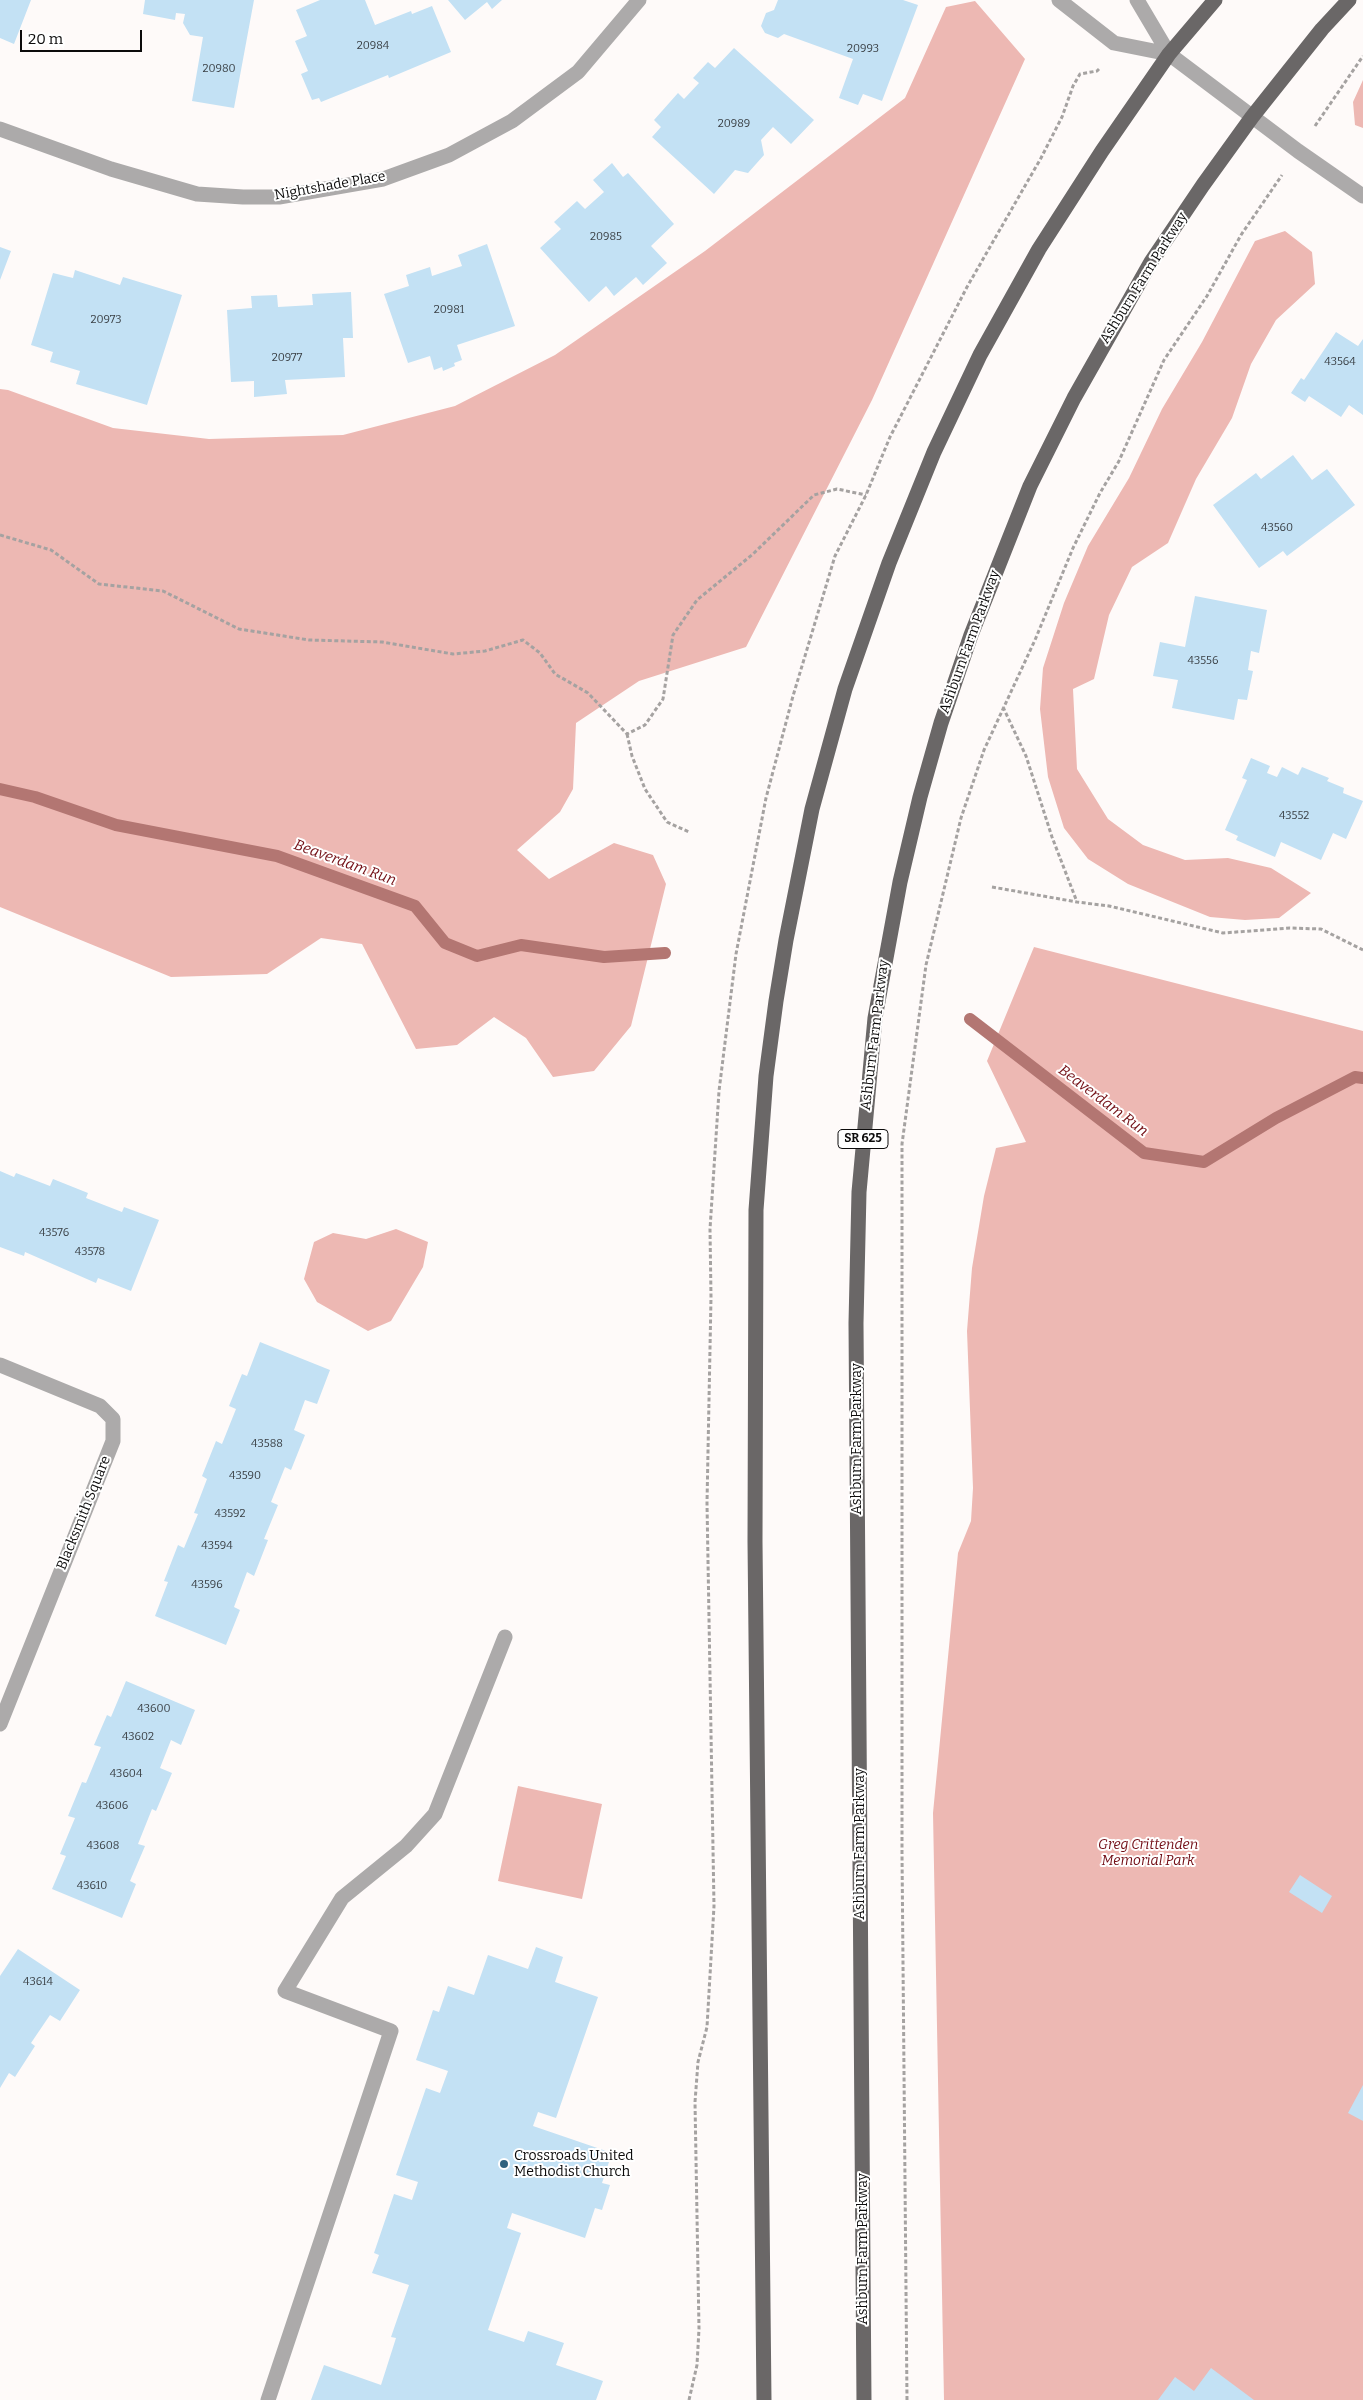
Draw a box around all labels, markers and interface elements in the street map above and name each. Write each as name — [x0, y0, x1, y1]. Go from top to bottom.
scale bar — [22, 20, 145, 52]
text: 20 m — [28, 30, 63, 48]
house number: 20984 — [357, 39, 389, 53]
house number: 20993 — [847, 42, 879, 56]
house number: 20980 — [202, 62, 236, 76]
house number: 20989 — [718, 117, 750, 131]
street label: Nightshade Place — [273, 168, 387, 204]
street label: Ashburn Farm Parkway — [1097, 209, 1191, 347]
house number: 20985 — [590, 230, 622, 244]
house number: 20981 — [434, 303, 464, 317]
house number: 20973 — [91, 313, 121, 327]
house number: 20977 — [272, 351, 302, 365]
house number: 43564 — [1324, 355, 1356, 369]
house number: 43560 — [1261, 521, 1293, 535]
street label: Ashburn Farm Parkway — [936, 568, 1004, 716]
house number: 43556 — [1188, 654, 1218, 668]
house number: 43552 — [1279, 809, 1309, 823]
water label: Beaverdam Run — [291, 836, 399, 890]
street label: Ashburn Farm Parkway — [857, 959, 893, 1111]
water label: Beaverdam Run — [1055, 1061, 1151, 1141]
road number: SR 625 — [838, 1130, 888, 1148]
house number: 43576 — [39, 1226, 69, 1240]
house number: 43578 — [75, 1245, 105, 1259]
street label: Ashburn Farm Parkway — [849, 1363, 865, 1515]
house number: 43588 — [251, 1437, 283, 1451]
street label: Blacksmith Square — [53, 1453, 115, 1573]
house number: 43590 — [229, 1469, 261, 1483]
house number: 43592 — [215, 1507, 245, 1521]
house number: 43594 — [201, 1539, 233, 1553]
house number: 43596 — [191, 1578, 223, 1592]
house number: 43600 — [137, 1702, 171, 1716]
house number: 43602 — [122, 1730, 154, 1744]
house number: 43604 — [110, 1767, 142, 1781]
street label: Ashburn Farm Parkway — [852, 1768, 868, 1920]
house number: 43606 — [96, 1799, 128, 1813]
park label: Greg Crittenden Memorial Park — [1098, 1837, 1198, 1870]
house number: 43608 — [87, 1839, 119, 1853]
house number: 43610 — [77, 1879, 107, 1893]
house number: 43614 — [23, 1975, 53, 1989]
place label: Crossroads United Methodist Church — [514, 2148, 634, 2180]
marker: Crossroads United Methodist Church — [498, 2158, 510, 2170]
street label: Ashburn Farm Parkway — [855, 2173, 871, 2325]

